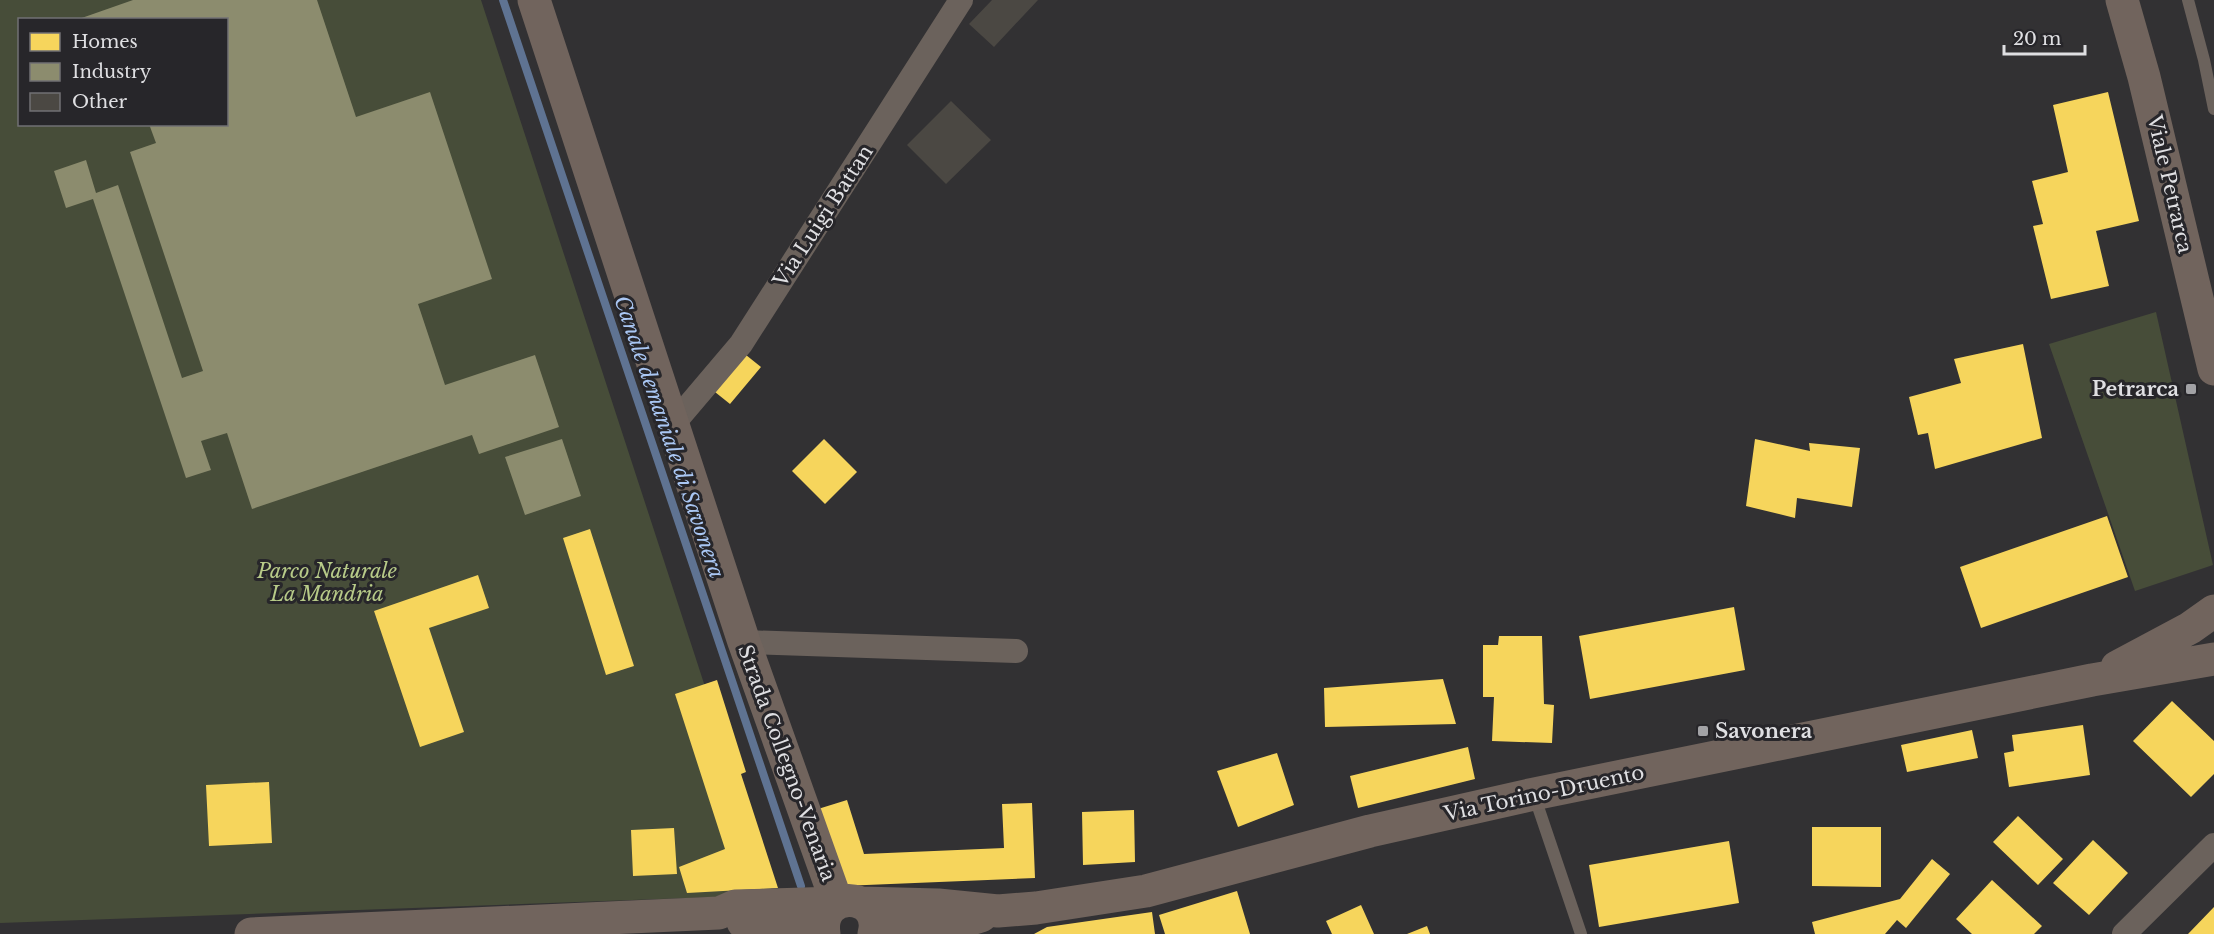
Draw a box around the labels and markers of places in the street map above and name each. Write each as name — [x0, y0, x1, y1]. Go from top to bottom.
place label: Petrarca — [2092, 377, 2180, 401]
marker: Petrarca — [2184, 382, 2198, 396]
place label: Savonera — [1715, 719, 1813, 743]
marker: Savonera — [1696, 724, 1710, 738]

